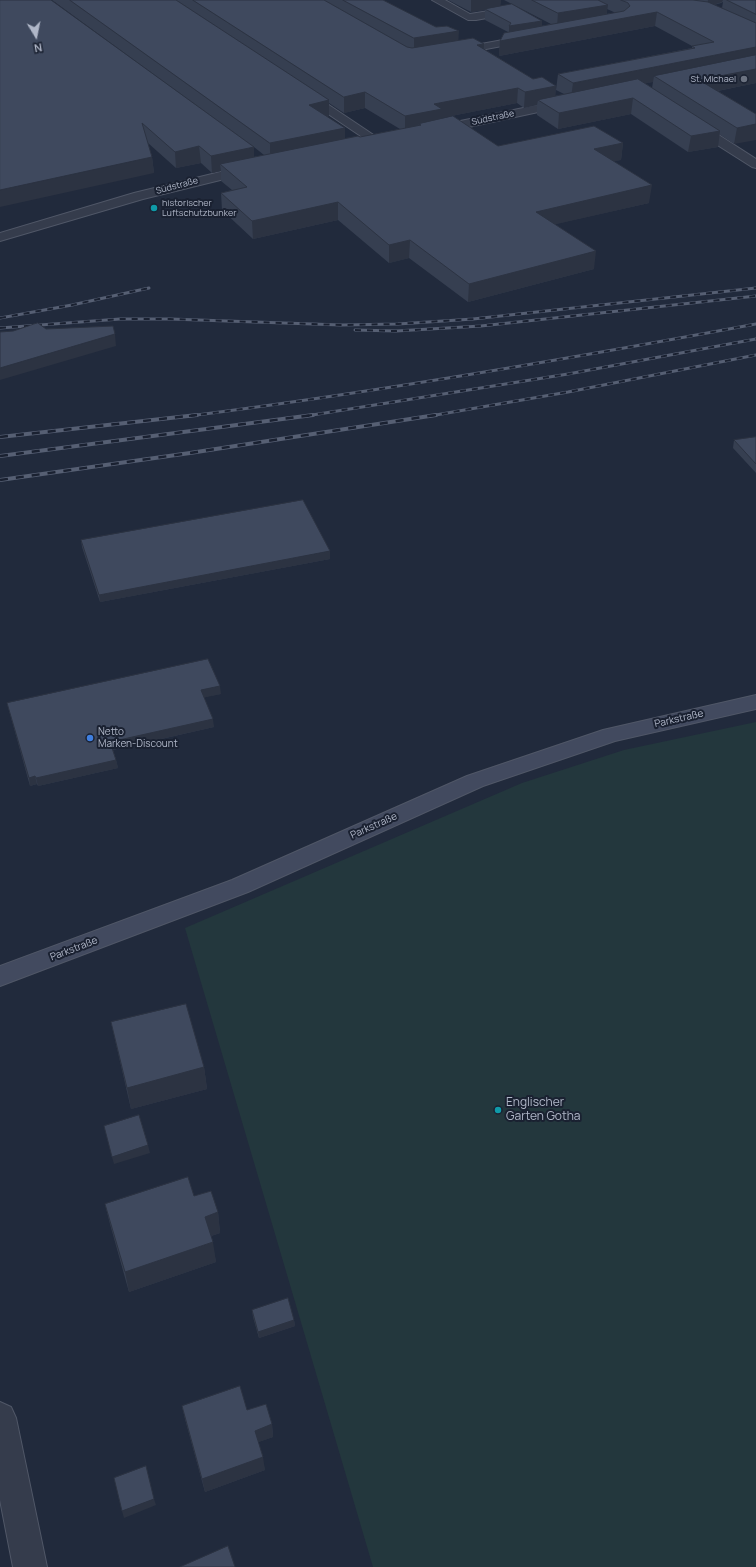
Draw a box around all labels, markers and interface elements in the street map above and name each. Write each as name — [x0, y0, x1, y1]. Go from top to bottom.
north arrow — [16, 16, 56, 56]
text: N — [33, 40, 43, 56]
place label: St. Michael — [690, 74, 736, 84]
marker: St. Michael — [739, 74, 749, 84]
street label: Südstraße — [471, 108, 515, 128]
street label: Südstraße — [155, 175, 199, 197]
place label: historischer Luftschutzbunker — [162, 198, 236, 219]
marker: historischer Luftschutzbunker — [149, 203, 159, 213]
street label: Parkstraße — [653, 708, 705, 730]
place label: Netto Marken-Discount — [98, 726, 178, 750]
marker: Netto Marken-Discount — [85, 733, 95, 743]
street label: Parkstraße — [349, 810, 399, 842]
street label: Parkstraße — [49, 934, 99, 964]
place label: Englischer Garten Gotha — [506, 1096, 581, 1124]
marker: Englischer Garten Gotha — [493, 1105, 503, 1115]

